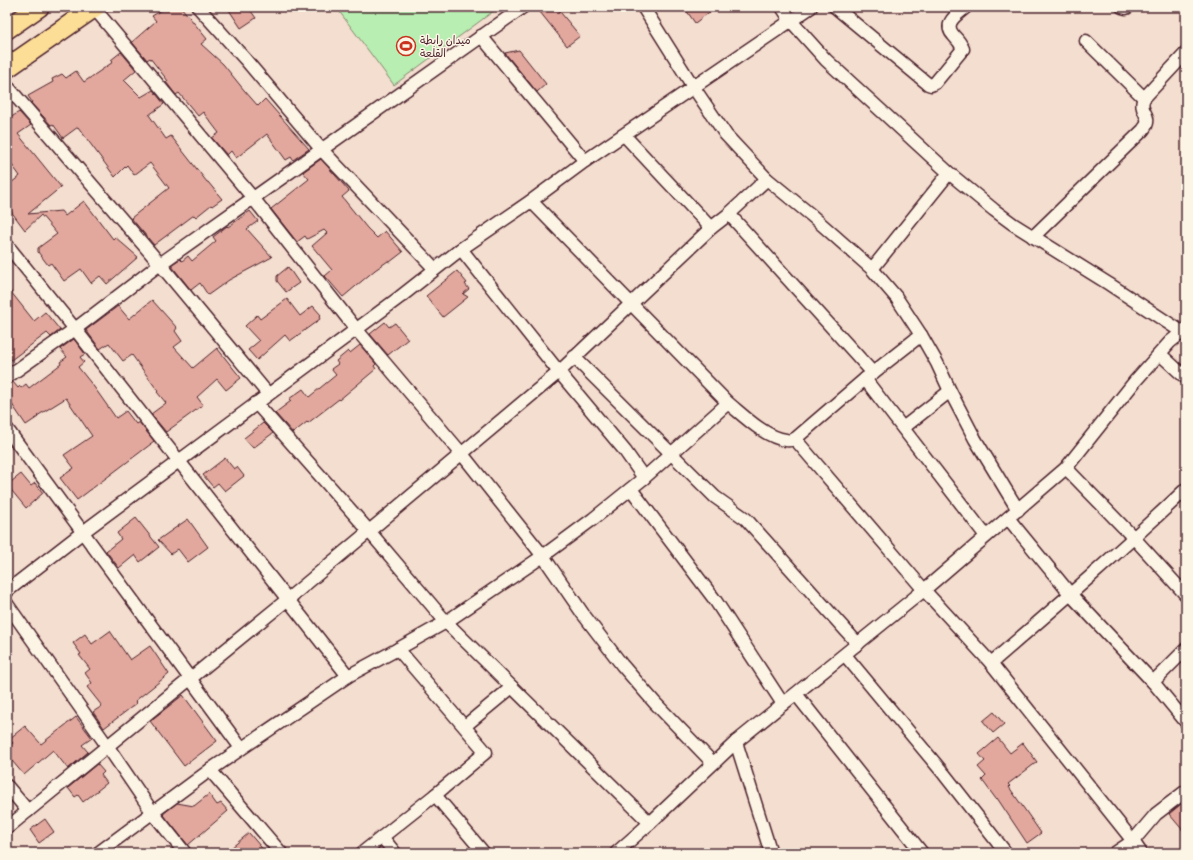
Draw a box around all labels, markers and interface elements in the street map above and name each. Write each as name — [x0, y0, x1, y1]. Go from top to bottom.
place label: ميدان رابطة القلعة — [420, 33, 471, 60]
sports icon: ميدان رابطة القلعة — [395, 35, 417, 57]

